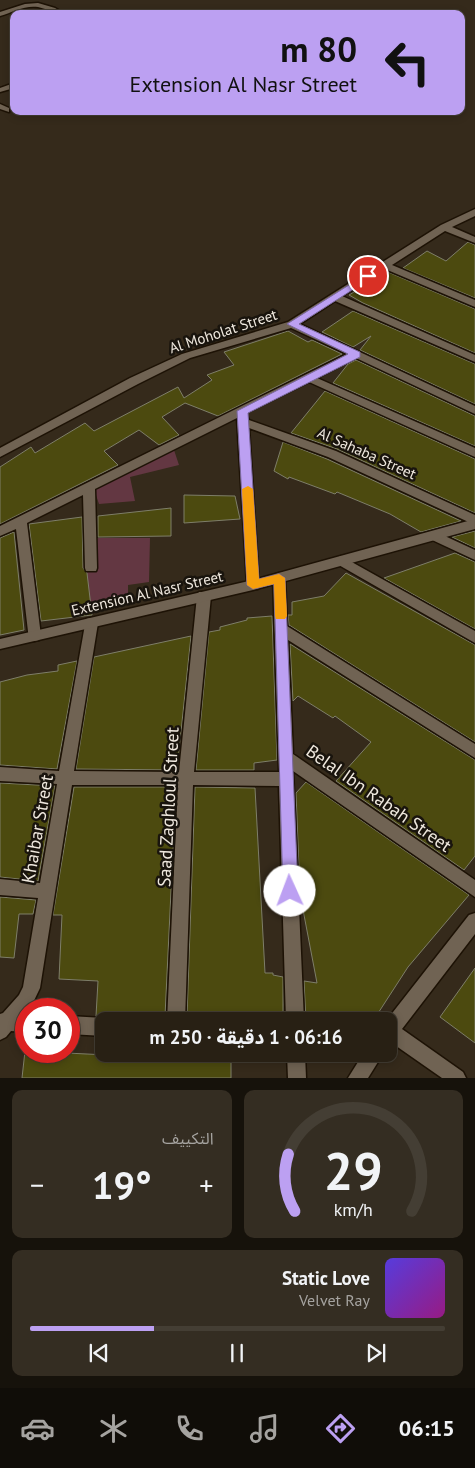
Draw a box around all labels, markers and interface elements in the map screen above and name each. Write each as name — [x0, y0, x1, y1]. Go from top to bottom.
text: 80 m — [280, 26, 357, 72]
icon: left — [375, 30, 440, 95]
text: Extension Al Nasr Street — [130, 70, 357, 98]
pin — [347, 255, 389, 297]
icon: arrive — [354, 262, 382, 290]
street label: Al Moholat Street — [167, 305, 279, 357]
street label: Al Sahaba Street — [315, 423, 419, 483]
street label: Extension Al Nasr Street — [69, 566, 225, 620]
street label: Saad Zaghloul Street — [152, 726, 184, 888]
street label: Belal Ibn Rabah Street — [302, 739, 456, 857]
street label: Khaibar Street — [16, 773, 58, 885]
position arrow — [263, 864, 315, 916]
speed limit sign: 30 — [15, 998, 80, 1063]
text: 06:16 · 1 دقيقة · 250 m — [150, 1025, 342, 1049]
text: التكييف — [162, 1128, 214, 1148]
text: 29 — [324, 1137, 383, 1204]
text: 19° — [92, 1160, 152, 1209]
text: − — [30, 1166, 44, 1203]
text: + — [199, 1166, 213, 1203]
text: km/h — [334, 1198, 373, 1221]
text: Static Love — [282, 1266, 370, 1290]
text: Velvet Ray — [299, 1290, 370, 1310]
icon: previous — [85, 1339, 113, 1367]
icon: pause — [223, 1339, 251, 1367]
icon: next — [362, 1339, 390, 1367]
icon: car — [20, 1411, 55, 1446]
icon: climate — [96, 1411, 131, 1446]
icon: phone — [172, 1411, 207, 1446]
icon: music — [247, 1411, 282, 1446]
icon: directions — [323, 1411, 358, 1446]
text: 06:15 — [399, 1414, 455, 1442]

